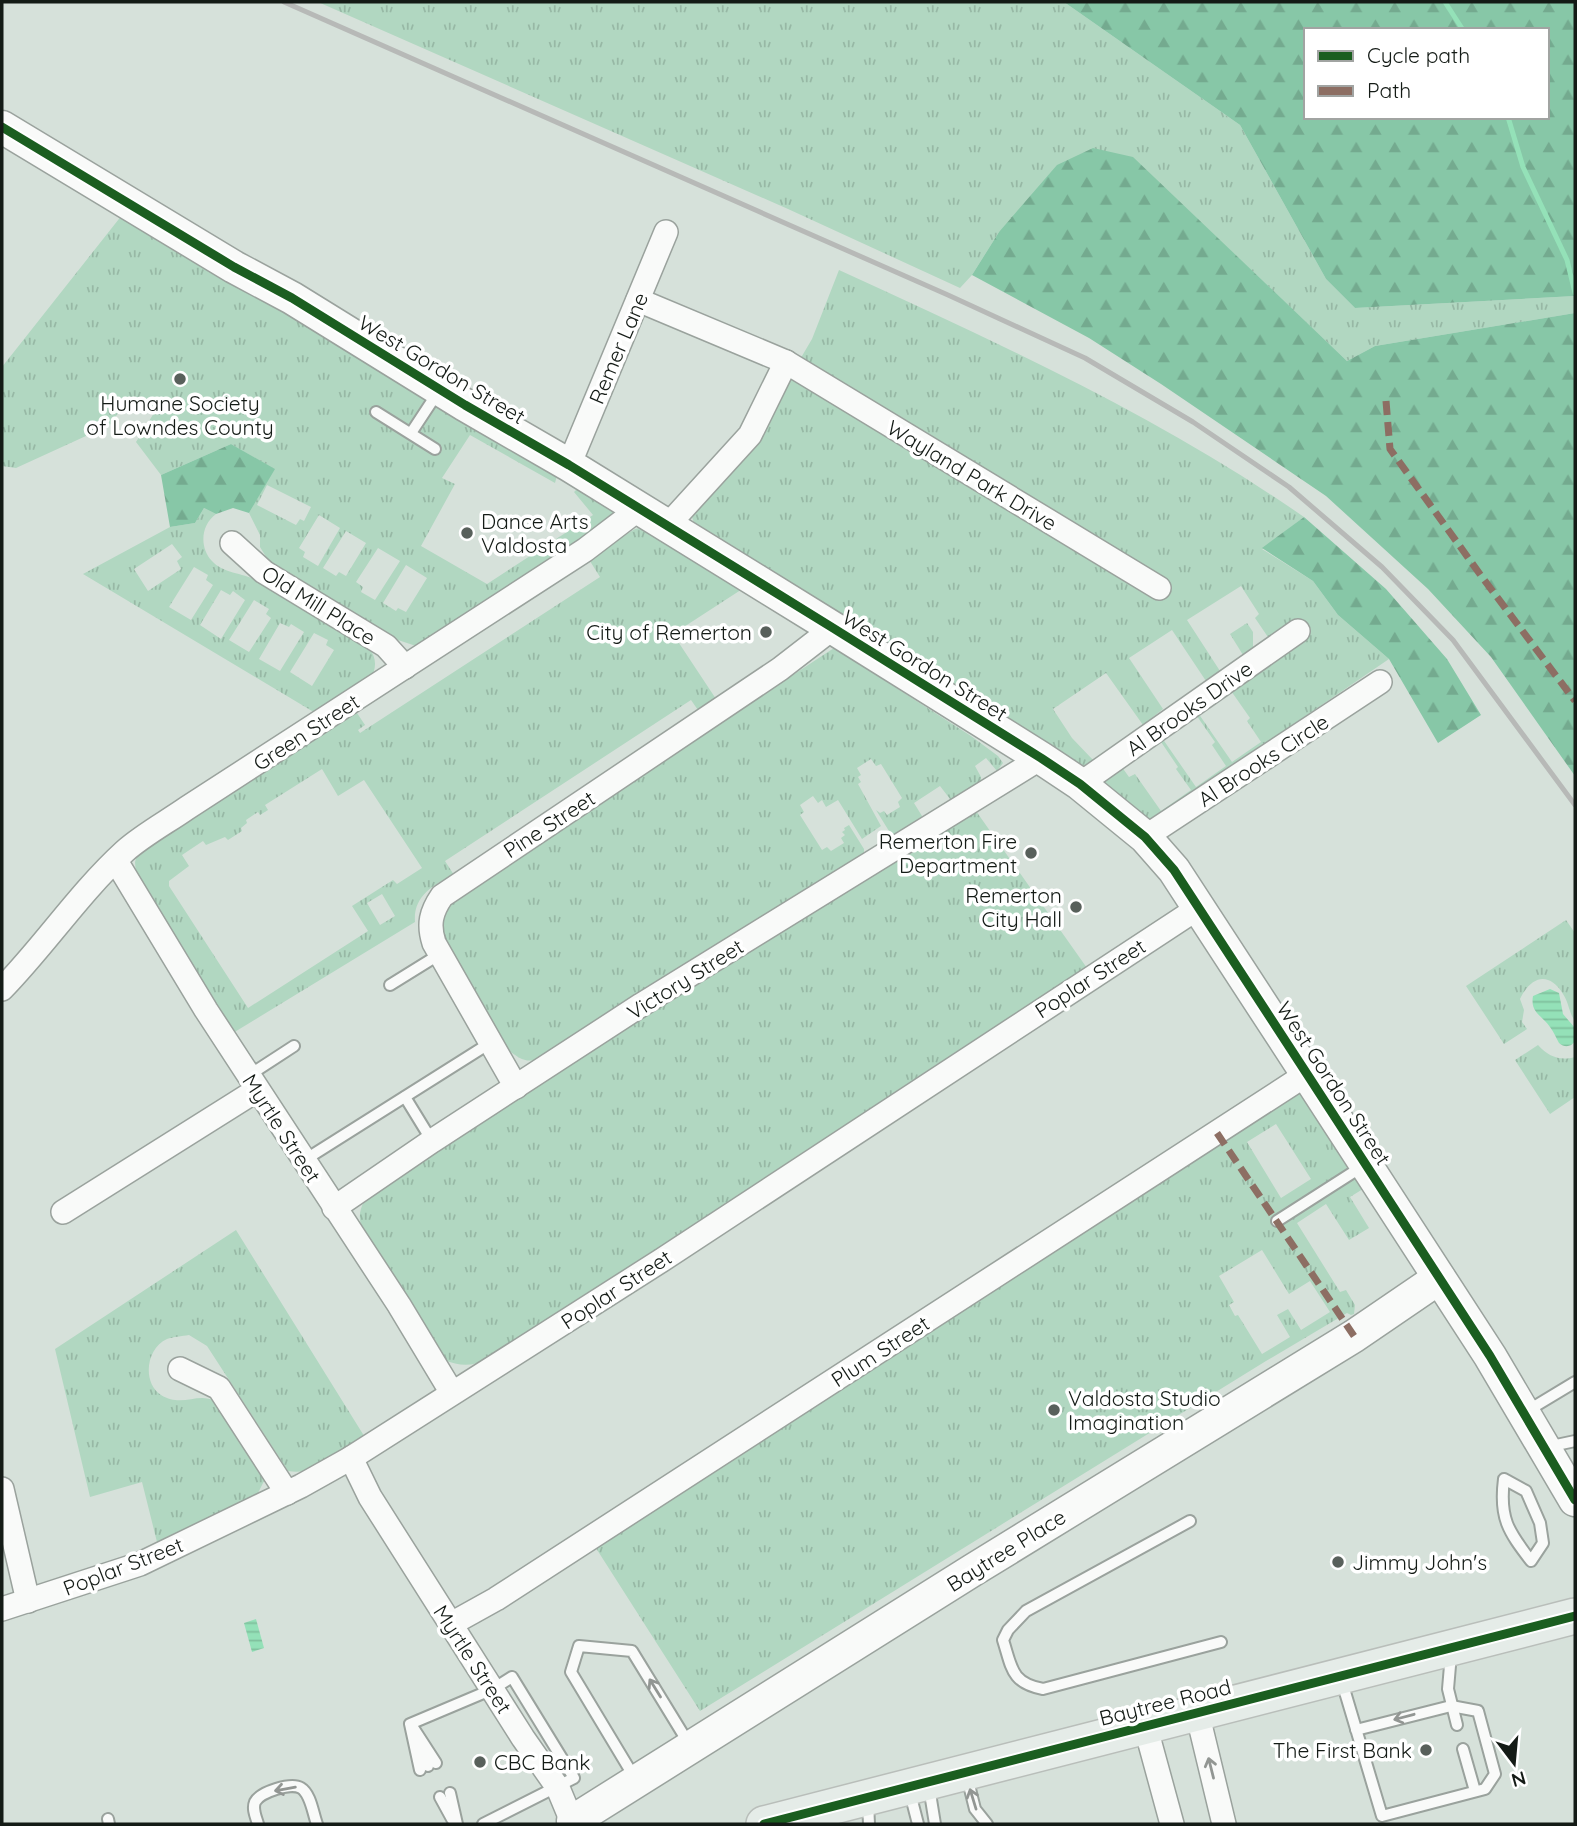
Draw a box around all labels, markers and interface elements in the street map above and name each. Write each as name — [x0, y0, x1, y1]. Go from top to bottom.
legend — [1304, 28, 1549, 119]
text: Cycle path — [1367, 42, 1470, 68]
text: Path — [1367, 77, 1411, 103]
street label: Remer Lane — [583, 288, 653, 408]
street label: West Gordon Street — [354, 309, 530, 429]
marker: Humane Society of Lowndes County — [172, 371, 188, 387]
place label: Humane Society of Lowndes County — [86, 390, 274, 440]
street label: Wayland Park Drive — [882, 414, 1062, 536]
place label: Dance Arts Valdosta — [481, 508, 589, 558]
marker: Dance Arts Valdosta — [459, 525, 475, 541]
street label: Old Mill Place — [257, 560, 381, 650]
street label: West Gordon Street — [837, 604, 1013, 726]
place label: City of Remerton — [586, 619, 752, 645]
marker: City of Remerton — [758, 624, 774, 640]
street label: Al Brooks Drive — [1121, 655, 1257, 761]
street label: Green Street — [248, 688, 364, 776]
street label: Al Brooks Circle — [1193, 708, 1333, 812]
street label: Pine Street — [498, 785, 600, 863]
place label: Remerton Fire Department — [879, 828, 1017, 878]
marker: Remerton Fire Department — [1023, 845, 1039, 861]
place label: Remerton City Hall — [965, 882, 1062, 932]
marker: Remerton City Hall — [1068, 899, 1084, 915]
street label: Victory Street — [622, 933, 748, 1025]
street label: Poplar Street — [1030, 933, 1150, 1023]
street label: West Gordon Street — [1271, 996, 1397, 1170]
street label: Myrtle Street — [237, 1069, 327, 1187]
street label: Poplar Street — [556, 1244, 676, 1334]
street label: Plum Street — [826, 1310, 934, 1392]
place label: Valdosta Studio Imagination — [1068, 1385, 1221, 1435]
marker: Valdosta Studio Imagination — [1046, 1402, 1062, 1418]
street label: Baytree Place — [942, 1503, 1070, 1597]
street label: Poplar Street — [59, 1531, 187, 1601]
place label: Jimmy John's — [1352, 1549, 1487, 1575]
marker: Jimmy John's — [1330, 1554, 1346, 1570]
street label: Myrtle Street — [428, 1600, 518, 1718]
street label: Baytree Road — [1097, 1673, 1233, 1731]
one-way arrow — [648, 1678, 662, 1698]
one-way arrow — [1393, 1712, 1415, 1725]
north arrow — [1479, 1728, 1549, 1798]
place label: The First Bank — [1273, 1737, 1412, 1763]
marker: The First Bank — [1418, 1742, 1434, 1758]
place label: CBC Bank — [494, 1749, 591, 1775]
marker: CBC Bank — [472, 1754, 488, 1770]
one-way arrow — [1204, 1757, 1217, 1780]
text: N — [1509, 1766, 1529, 1793]
one-way arrow — [274, 1783, 297, 1796]
one-way arrow — [966, 1789, 979, 1811]

